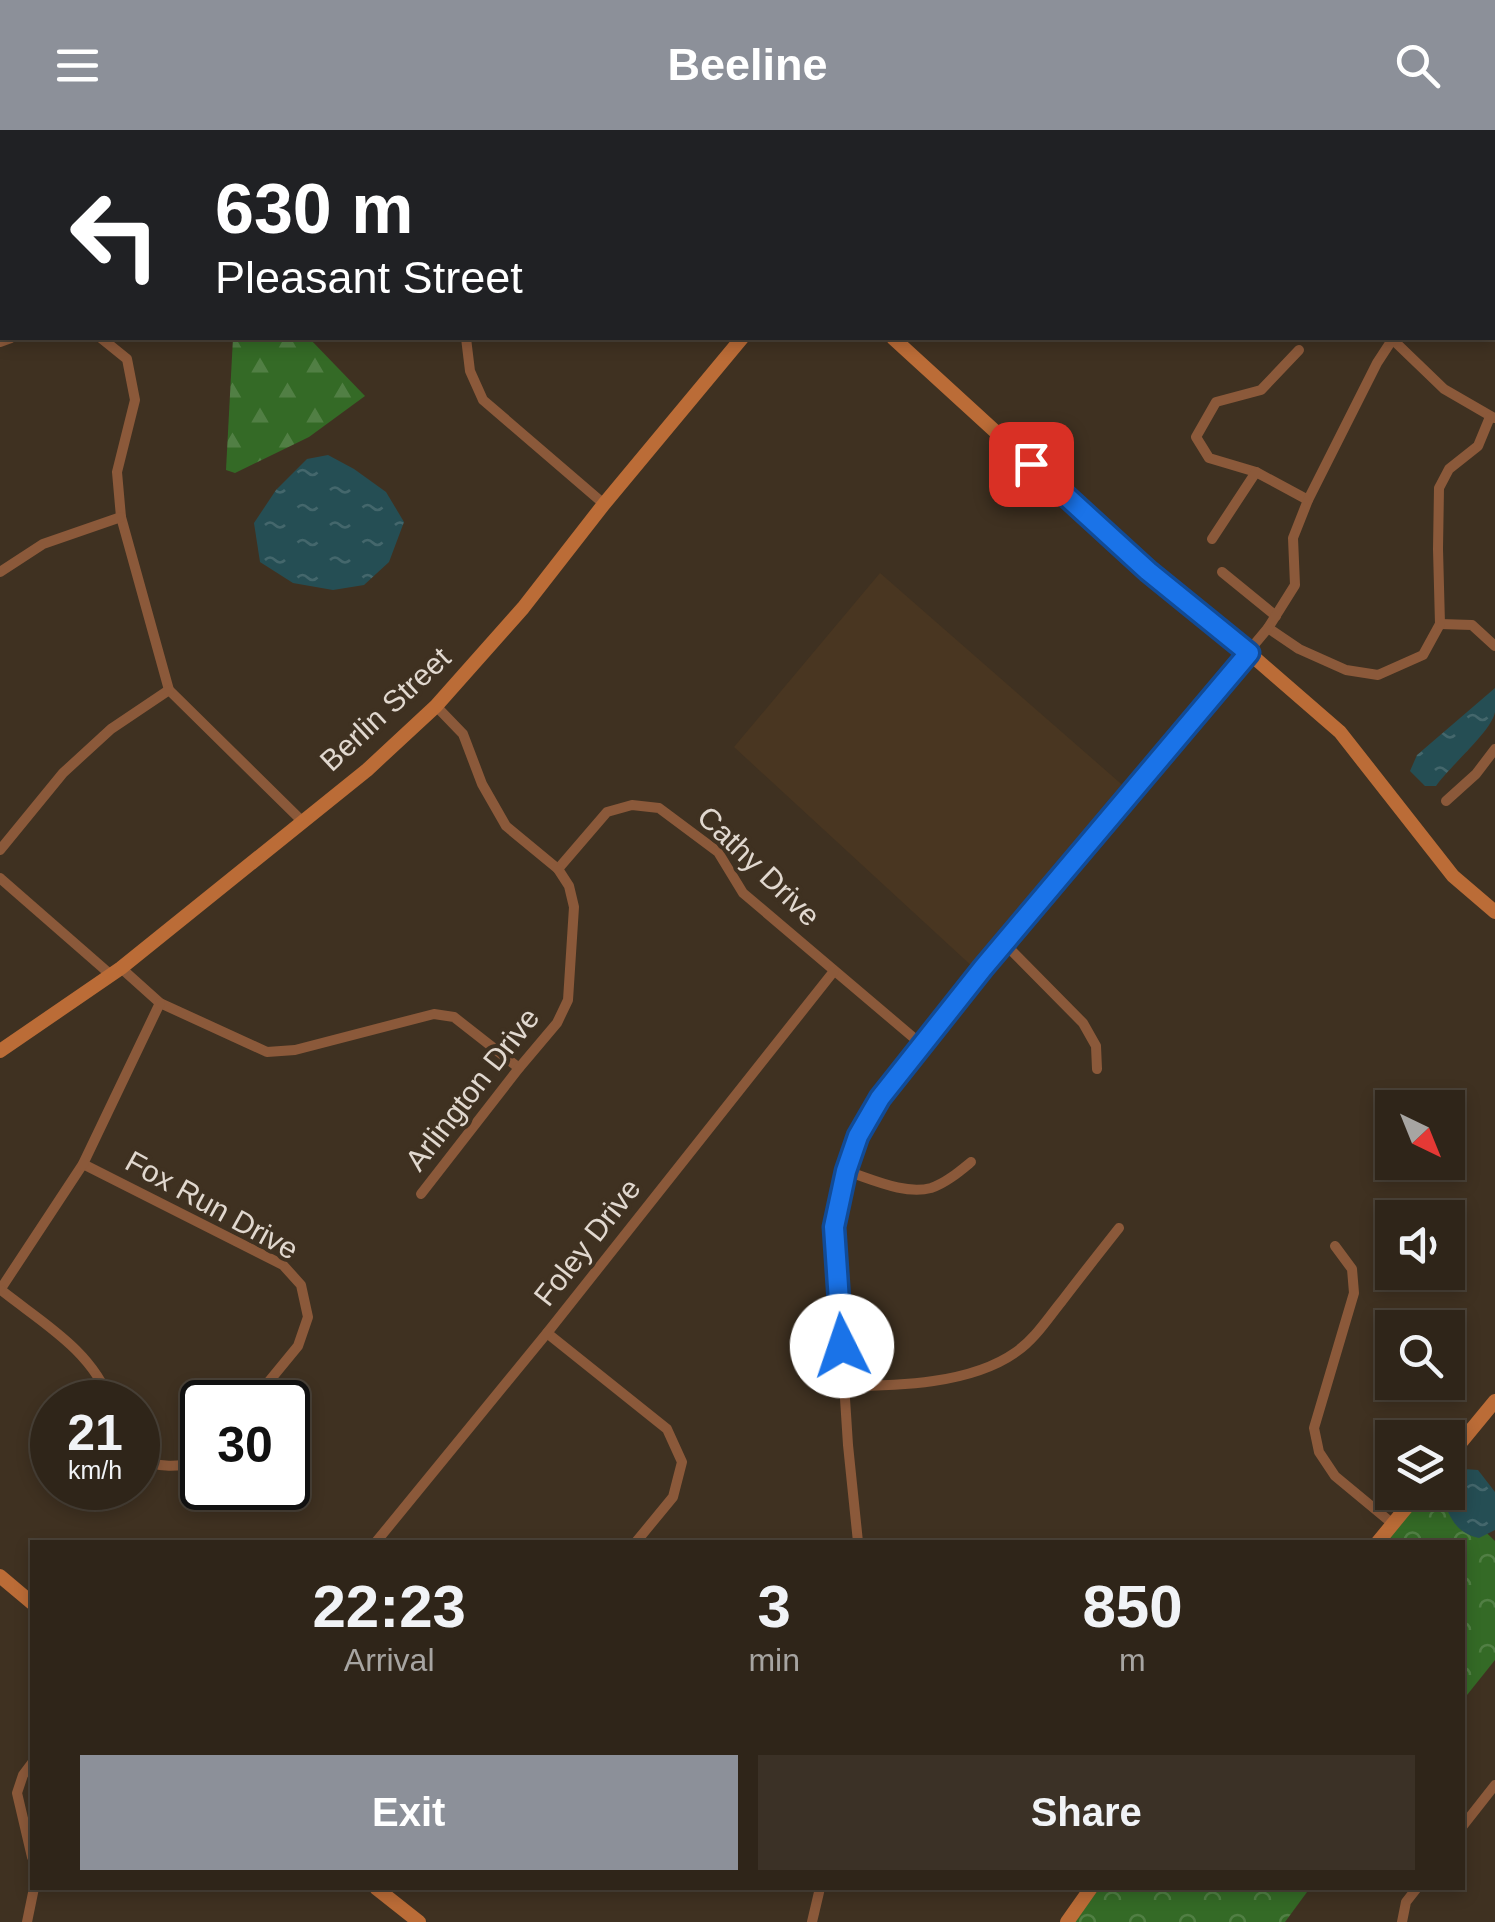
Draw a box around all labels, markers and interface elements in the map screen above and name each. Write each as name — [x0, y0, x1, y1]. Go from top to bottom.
icon: menu — [50, 38, 105, 93]
icon: search — [1390, 38, 1445, 93]
text: Beeline — [667, 39, 828, 90]
icon: left — [50, 170, 180, 300]
text: 630 m — [215, 170, 413, 248]
text: Pleasant Street — [215, 252, 523, 303]
pin — [989, 422, 1074, 507]
icon: arrive — [1004, 437, 1059, 492]
street label: Berlin Street — [313, 640, 457, 777]
street label: Cathy Drive — [691, 800, 827, 932]
street label: Arlington Drive — [398, 1001, 546, 1177]
north arrow — [1375, 1090, 1465, 1180]
map controls — [1375, 1090, 1465, 1510]
street label: Fox Run Drive — [120, 1144, 304, 1266]
street label: Foley Drive — [527, 1172, 647, 1312]
button: sound — [1375, 1200, 1465, 1290]
position arrow — [790, 1294, 894, 1398]
button: search — [1375, 1310, 1465, 1400]
speed limit sign: 30 — [180, 1380, 310, 1510]
text: 21 — [67, 1405, 123, 1461]
button: layers — [1375, 1420, 1465, 1510]
text: km/h — [68, 1456, 122, 1484]
text: 22:23 — [312, 1573, 466, 1640]
text: 3 — [757, 1573, 791, 1640]
text: 850 — [1082, 1573, 1183, 1640]
text: Arrival — [344, 1642, 435, 1678]
text: min — [748, 1642, 800, 1678]
text: m — [1119, 1642, 1146, 1678]
button: Exit — [80, 1755, 738, 1870]
button: Share — [758, 1755, 1415, 1870]

